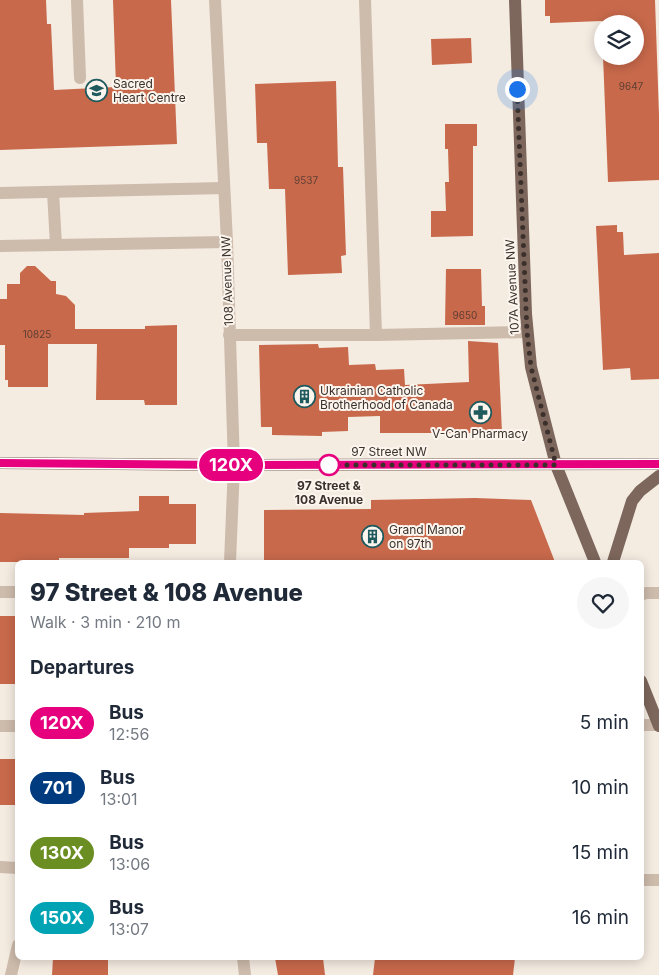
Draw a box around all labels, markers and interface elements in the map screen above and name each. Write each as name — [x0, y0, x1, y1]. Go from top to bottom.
map controls — [594, 15, 644, 65]
button: layers — [594, 15, 644, 65]
place label: Sacred Heart Centre — [113, 76, 186, 105]
your location — [505, 77, 530, 102]
school or university icon: Sacred Heart Centre — [85, 78, 109, 102]
house number: 9647 — [619, 80, 644, 92]
house number: 9537 — [294, 174, 318, 186]
street label: 108 Avenue NW — [218, 236, 236, 326]
street label: 107A Avenue NW — [502, 239, 522, 335]
house number: 9650 — [453, 309, 477, 321]
house number: 10825 — [23, 328, 51, 340]
place label: Ukrainian Catholic Brotherhood of Canada — [320, 383, 453, 412]
building icon: Ukrainian Catholic Brotherhood of Canada — [292, 385, 316, 409]
pharmacy icon: V-Can Pharmacy — [468, 400, 492, 424]
place label: V-Can Pharmacy — [432, 426, 528, 441]
street label: 97 Street NW — [351, 444, 427, 459]
line badge: 120X — [196, 449, 266, 481]
text: 120X — [209, 454, 253, 475]
marker: 97 Street & 108 Avenue — [318, 454, 340, 476]
place label: 97 Street & 108 Avenue — [295, 478, 363, 507]
place label: Grand Manor on 97th — [389, 522, 464, 551]
building icon: Grand Manor on 97th — [361, 524, 385, 548]
button: heart — [577, 577, 629, 629]
text: 97 Street & 108 Avenue — [30, 578, 303, 607]
text: Walk · 3 min · 210 m — [30, 612, 180, 632]
text: Departures — [30, 656, 134, 679]
text: Bus — [109, 701, 144, 724]
text: 5 min — [580, 711, 629, 734]
text: 120X — [40, 712, 84, 733]
text: 12:56 — [109, 724, 149, 744]
text: Bus — [100, 766, 135, 789]
text: 10 min — [571, 776, 629, 799]
text: 701 — [42, 777, 73, 798]
text: 13:01 — [100, 789, 138, 809]
text: Bus — [109, 831, 144, 854]
text: 15 min — [572, 841, 629, 864]
text: 130X — [40, 842, 84, 863]
text: 13:06 — [109, 854, 150, 874]
text: Bus — [109, 896, 144, 919]
text: 16 min — [572, 906, 629, 929]
text: 150X — [40, 907, 84, 928]
text: 13:07 — [109, 919, 149, 939]

